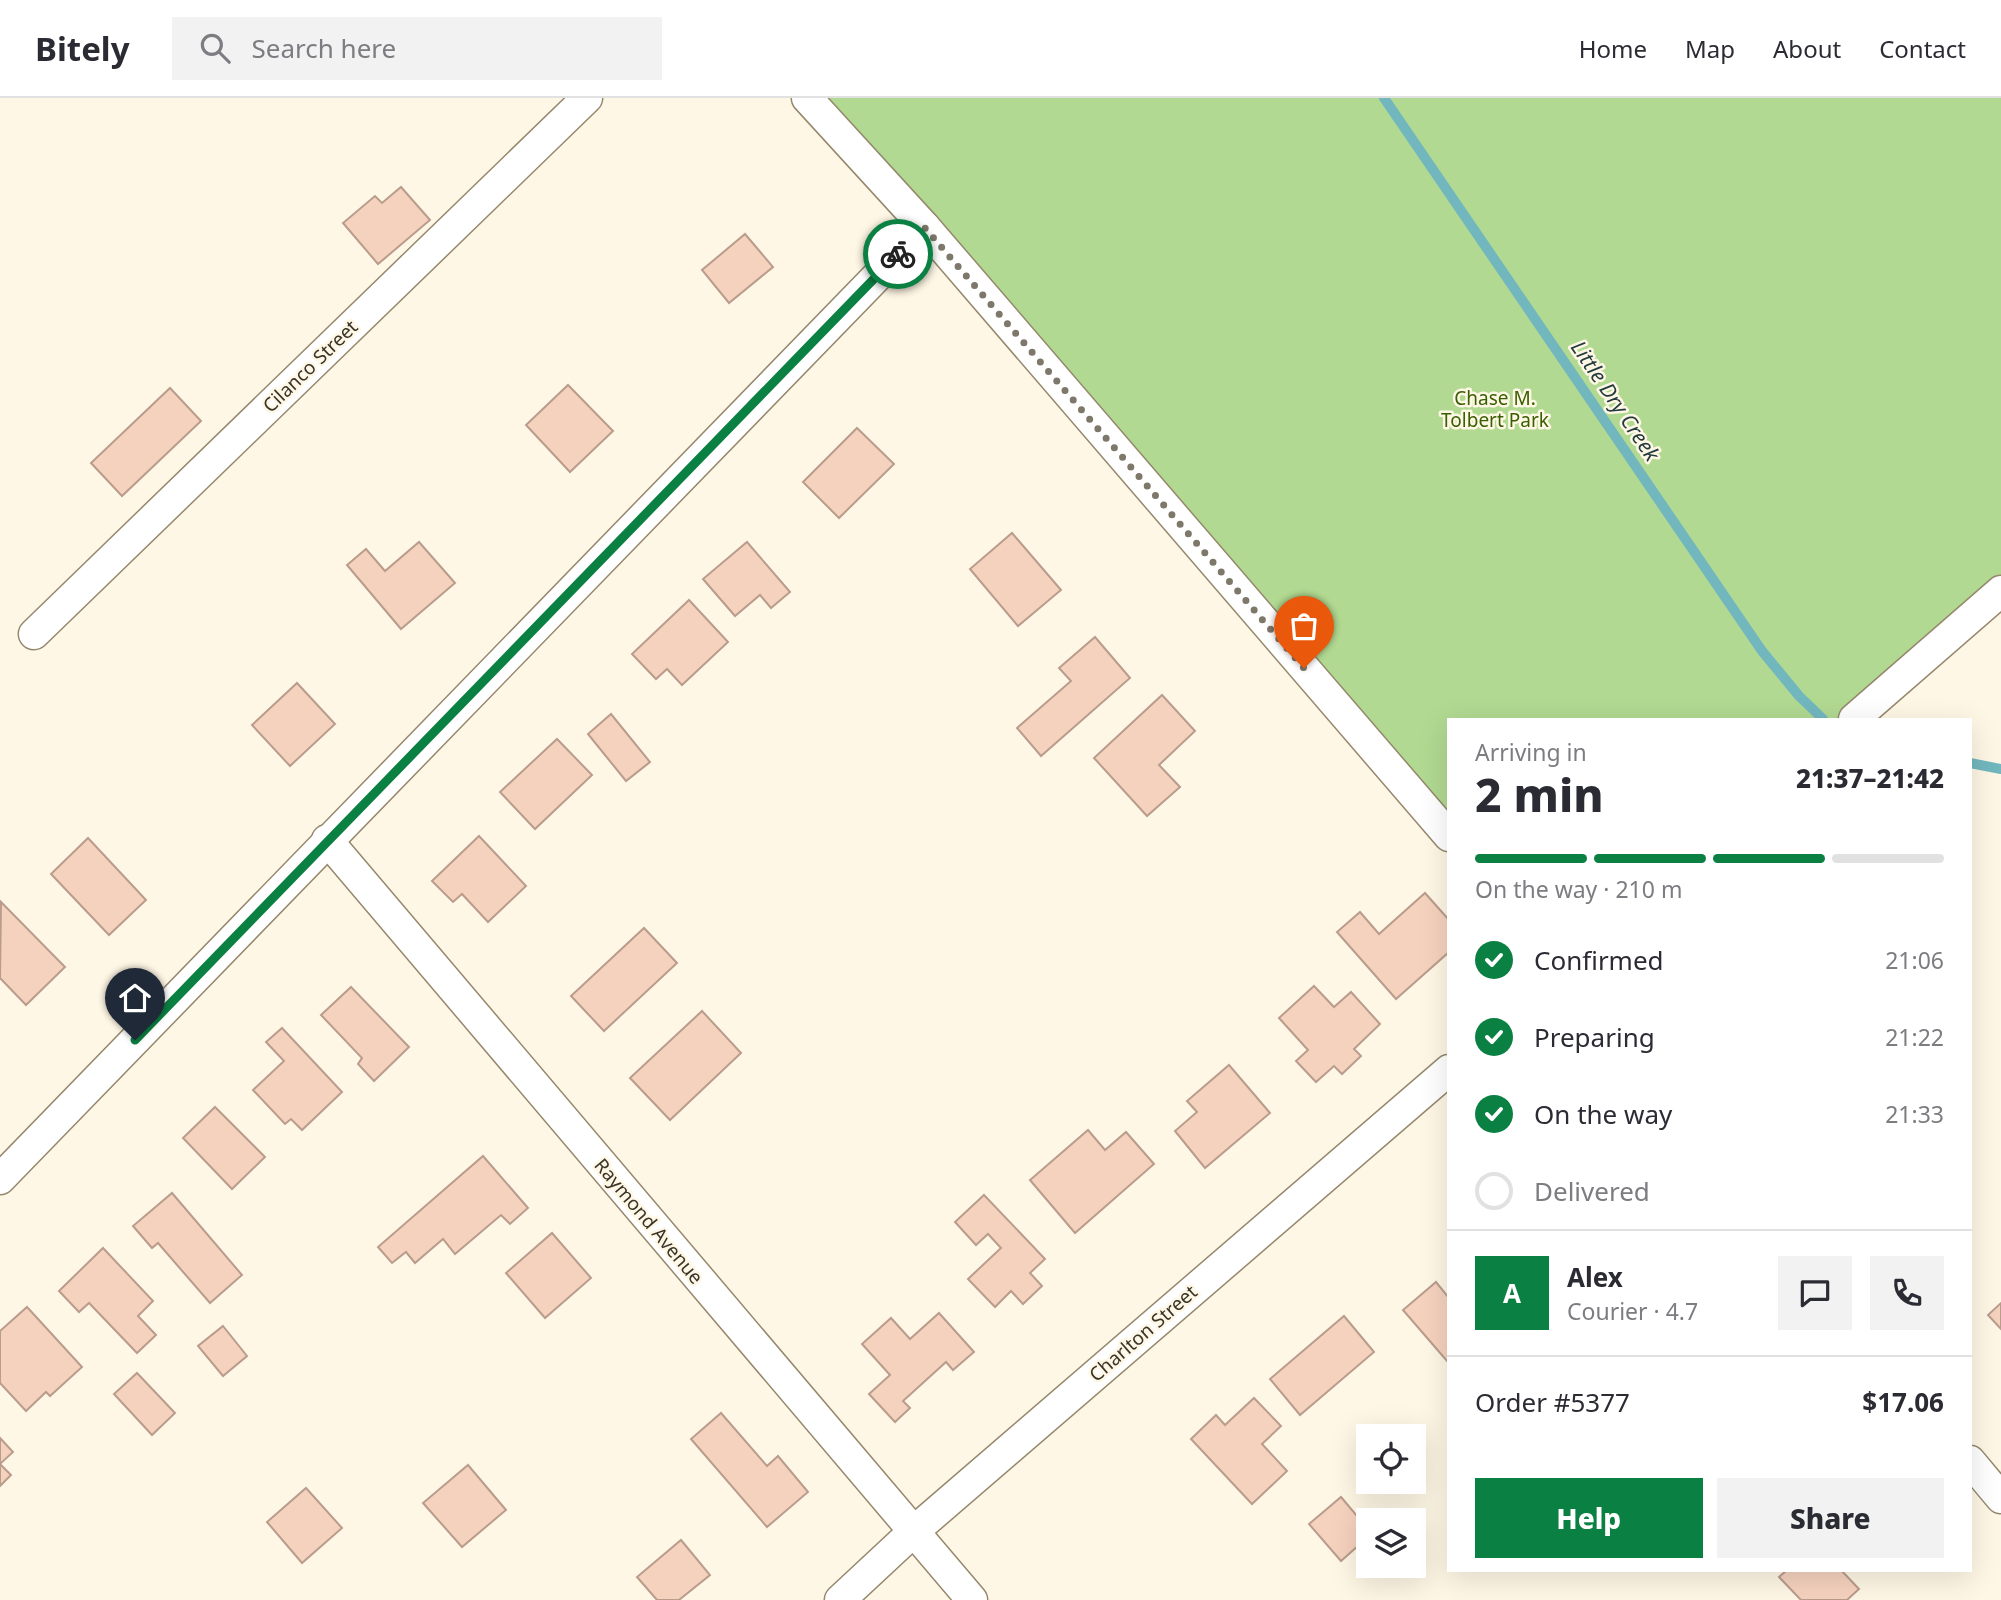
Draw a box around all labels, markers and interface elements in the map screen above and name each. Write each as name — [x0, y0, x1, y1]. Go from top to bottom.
search box — [172, 17, 662, 80]
text: Bitely — [35, 26, 130, 71]
icon: search — [196, 29, 234, 67]
text: Search here — [252, 30, 396, 66]
text: Home — [1579, 32, 1647, 65]
text: Map — [1685, 32, 1735, 65]
text: About — [1773, 32, 1841, 65]
text: Contact — [1879, 32, 1966, 65]
courier — [863, 219, 933, 289]
icon: bike — [879, 235, 917, 273]
street label: Cilanco Street — [257, 314, 363, 418]
water label: Little Dry Creek — [1565, 335, 1667, 468]
park label: Chase M. Tolbert Park — [1441, 385, 1549, 433]
pin — [1274, 596, 1334, 668]
icon: bag — [1285, 607, 1323, 645]
text: Arriving in — [1475, 736, 1587, 768]
text: 21:37–21:42 — [1796, 760, 1944, 796]
text: 2 min — [1475, 763, 1604, 825]
text: On the way · 210 m — [1475, 873, 1682, 905]
icon: check — [1475, 941, 1513, 979]
text: Confirmed — [1534, 942, 1664, 978]
text: 21:06 — [1885, 944, 1944, 976]
pin — [105, 968, 165, 1040]
icon: home — [116, 979, 154, 1017]
icon: check — [1475, 1018, 1513, 1056]
text: Preparing — [1534, 1019, 1655, 1055]
text: 21:22 — [1885, 1021, 1944, 1053]
icon: check — [1475, 1095, 1513, 1133]
text: On the way — [1534, 1096, 1672, 1132]
text: 21:33 — [1885, 1098, 1944, 1130]
street label: Raymond Avenue — [589, 1153, 709, 1289]
text: Delivered — [1534, 1173, 1650, 1209]
button: chat — [1778, 1256, 1852, 1330]
button: phone — [1870, 1256, 1944, 1330]
text: Alex — [1567, 1259, 1623, 1295]
text: A — [1503, 1275, 1521, 1311]
street label: Charlton Street — [1083, 1279, 1203, 1387]
text: Courier · 4.7 — [1567, 1295, 1698, 1327]
text: Order #5377 — [1475, 1384, 1630, 1420]
text: $17.06 — [1862, 1384, 1944, 1420]
map controls — [1356, 1424, 1426, 1578]
button: locate — [1356, 1424, 1426, 1494]
button: Help — [1475, 1478, 1703, 1558]
button: Share — [1717, 1478, 1944, 1558]
button: layers — [1356, 1508, 1426, 1578]

